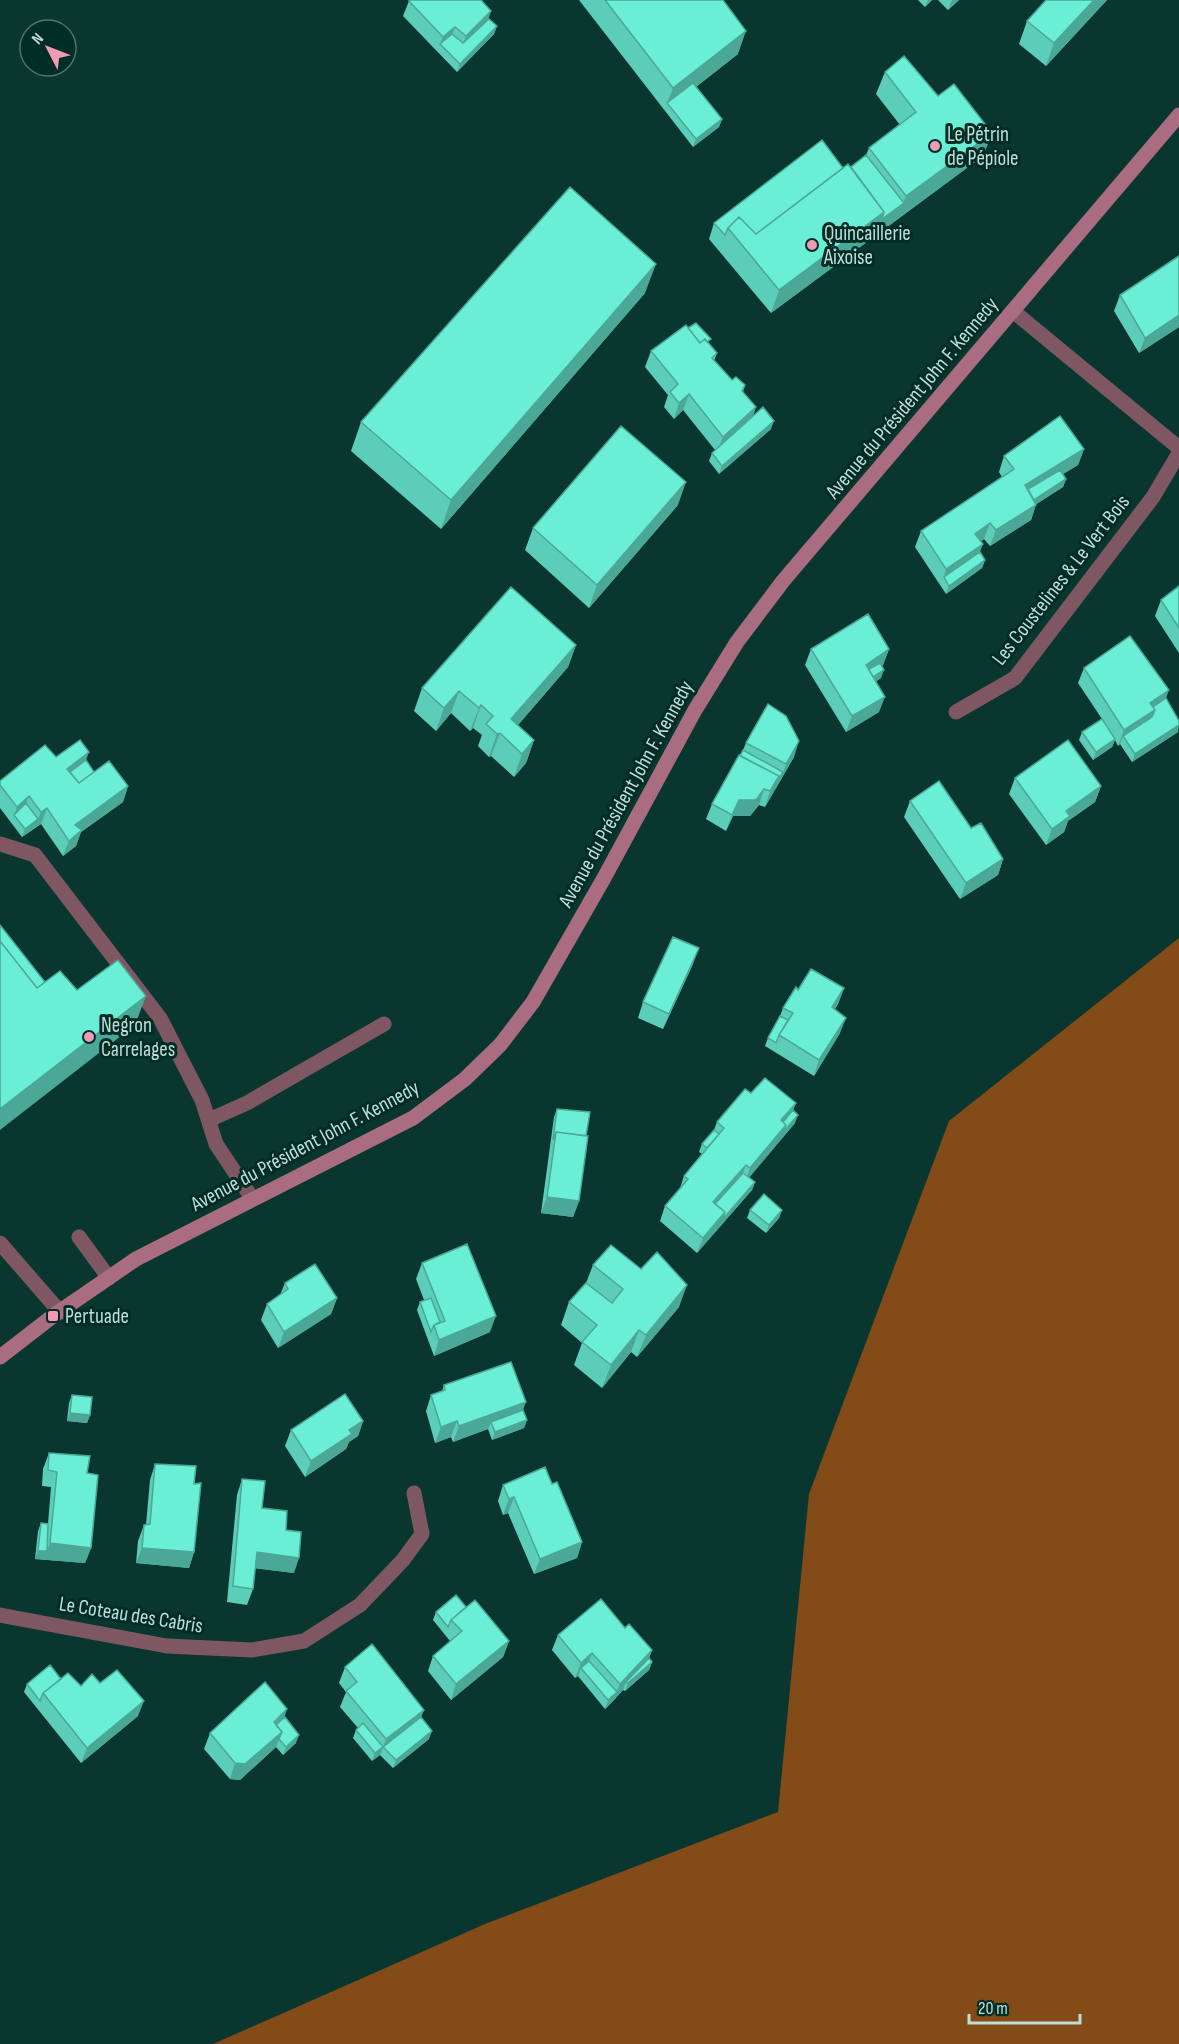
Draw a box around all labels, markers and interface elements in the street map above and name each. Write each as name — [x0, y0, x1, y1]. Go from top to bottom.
north arrow — [18, 18, 78, 78]
text: N — [28, 29, 48, 48]
place label: Le Pétrin de Pépiole — [947, 122, 1019, 171]
marker: Le Pétrin de Pépiole — [928, 139, 942, 153]
place label: Quincaillerie Aixoise — [823, 221, 911, 270]
marker: Quincaillerie Aixoise — [805, 238, 819, 252]
street label: Avenue du Président John F. Kennedy — [820, 292, 1004, 505]
street label: Les Coustelines & Le Vert Bois — [987, 490, 1135, 670]
street label: Avenue du Président John F. Kennedy — [553, 676, 699, 912]
place label: Negron Carrelages — [101, 1013, 175, 1062]
marker: Negron Carrelages — [82, 1030, 96, 1044]
street label: Avenue du Président John F. Kennedy — [186, 1075, 423, 1217]
place label: Pertuade — [65, 1304, 129, 1329]
marker: Pertuade — [46, 1309, 60, 1323]
street label: Le Coteau des Cabris — [57, 1591, 205, 1639]
scale bar — [969, 1987, 1080, 2025]
text: 20 m — [978, 1998, 1008, 2019]

